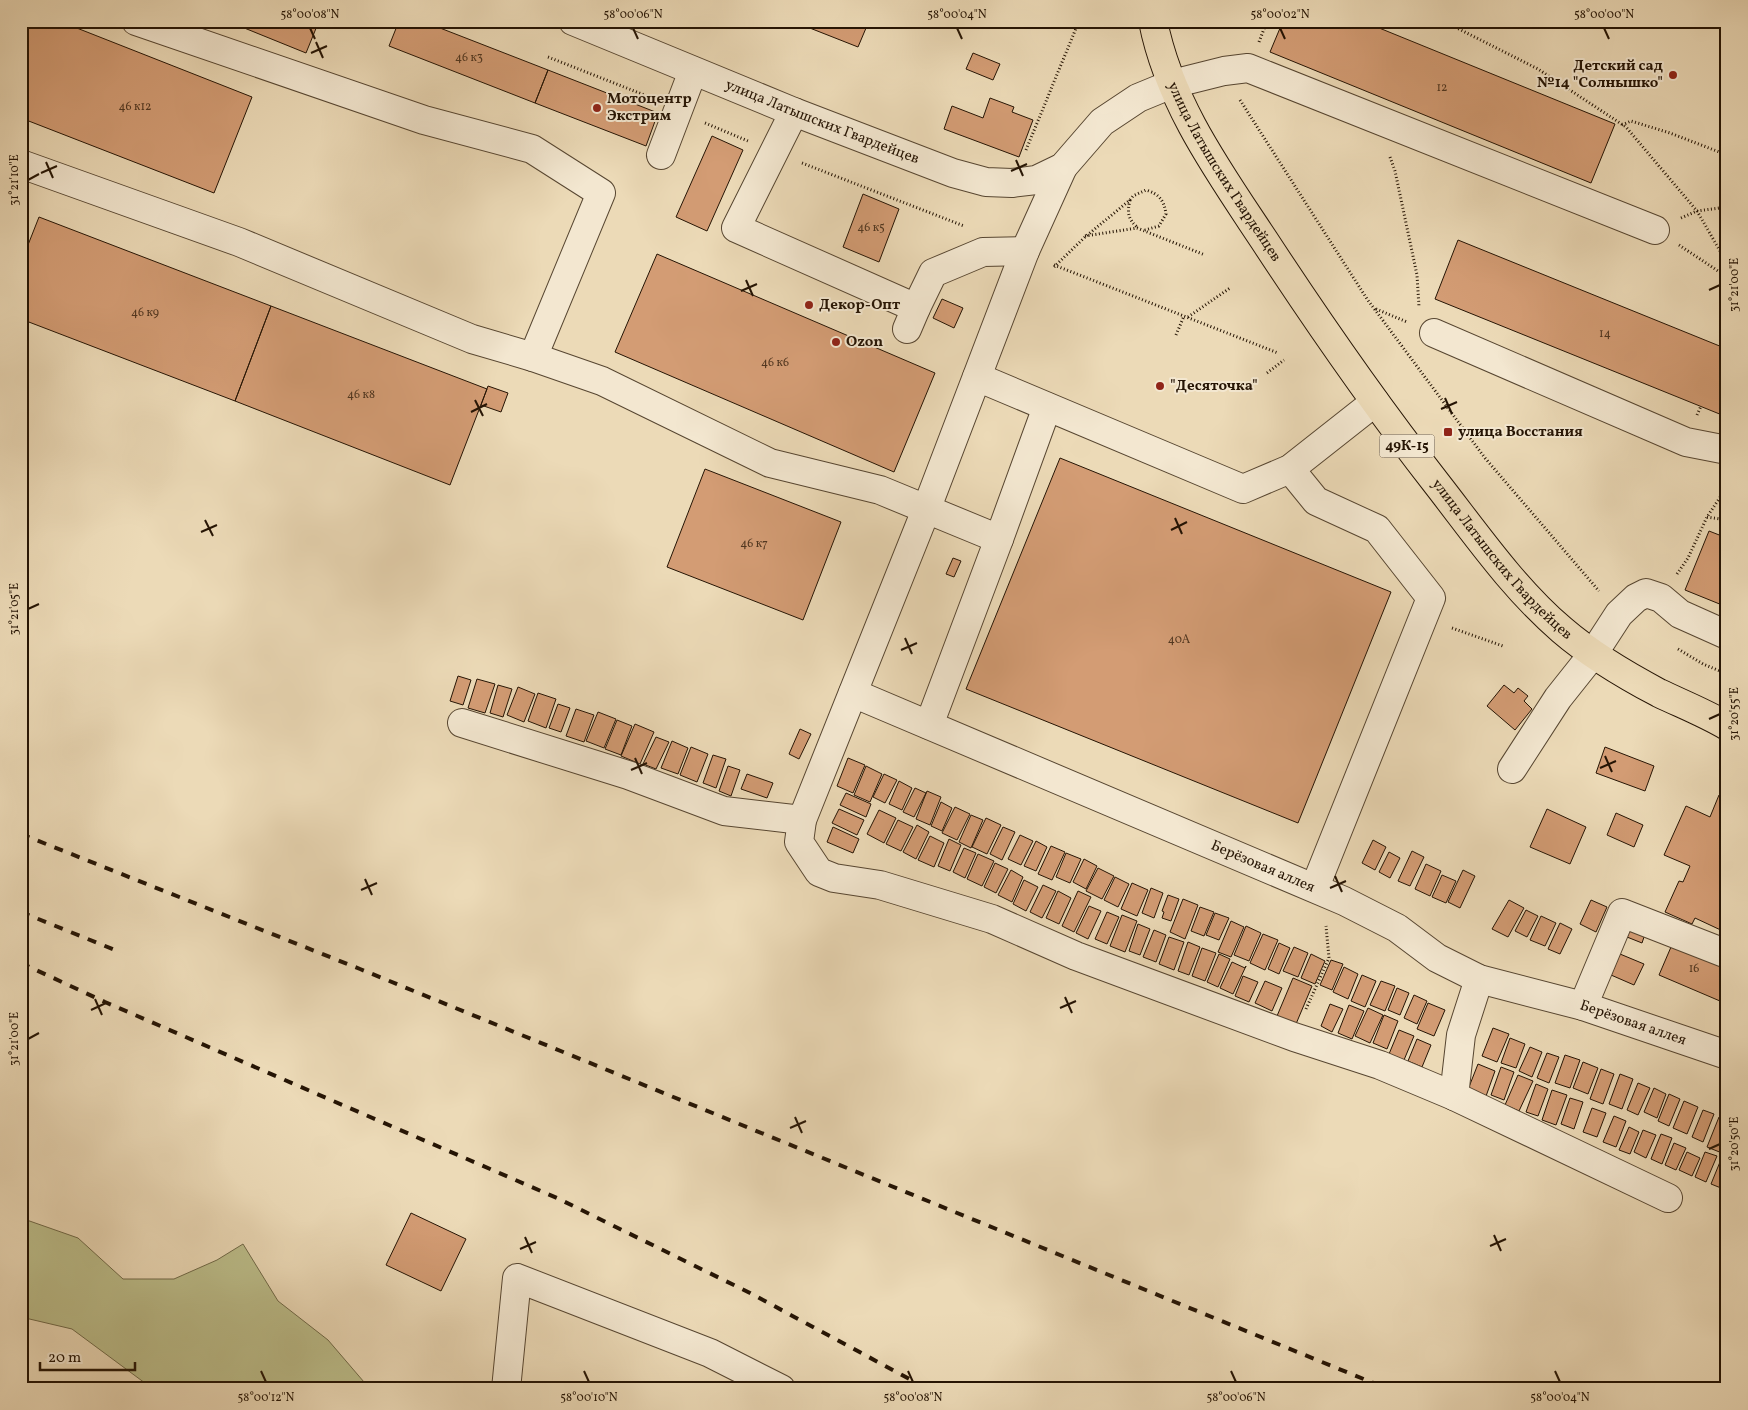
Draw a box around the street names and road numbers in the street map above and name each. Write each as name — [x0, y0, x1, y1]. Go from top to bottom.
street label: улица Латышских Гвардейцев — [722, 74, 922, 170]
street label: улица Латышских Гвардейцев — [1162, 79, 1286, 266]
road number: 49К-15 — [1380, 434, 1434, 458]
street label: улица Латышских Гвардейцев — [1426, 474, 1577, 645]
street label: Берёзовая аллея — [1207, 835, 1318, 898]
street label: Берёзовая аллея — [1577, 995, 1689, 1051]

